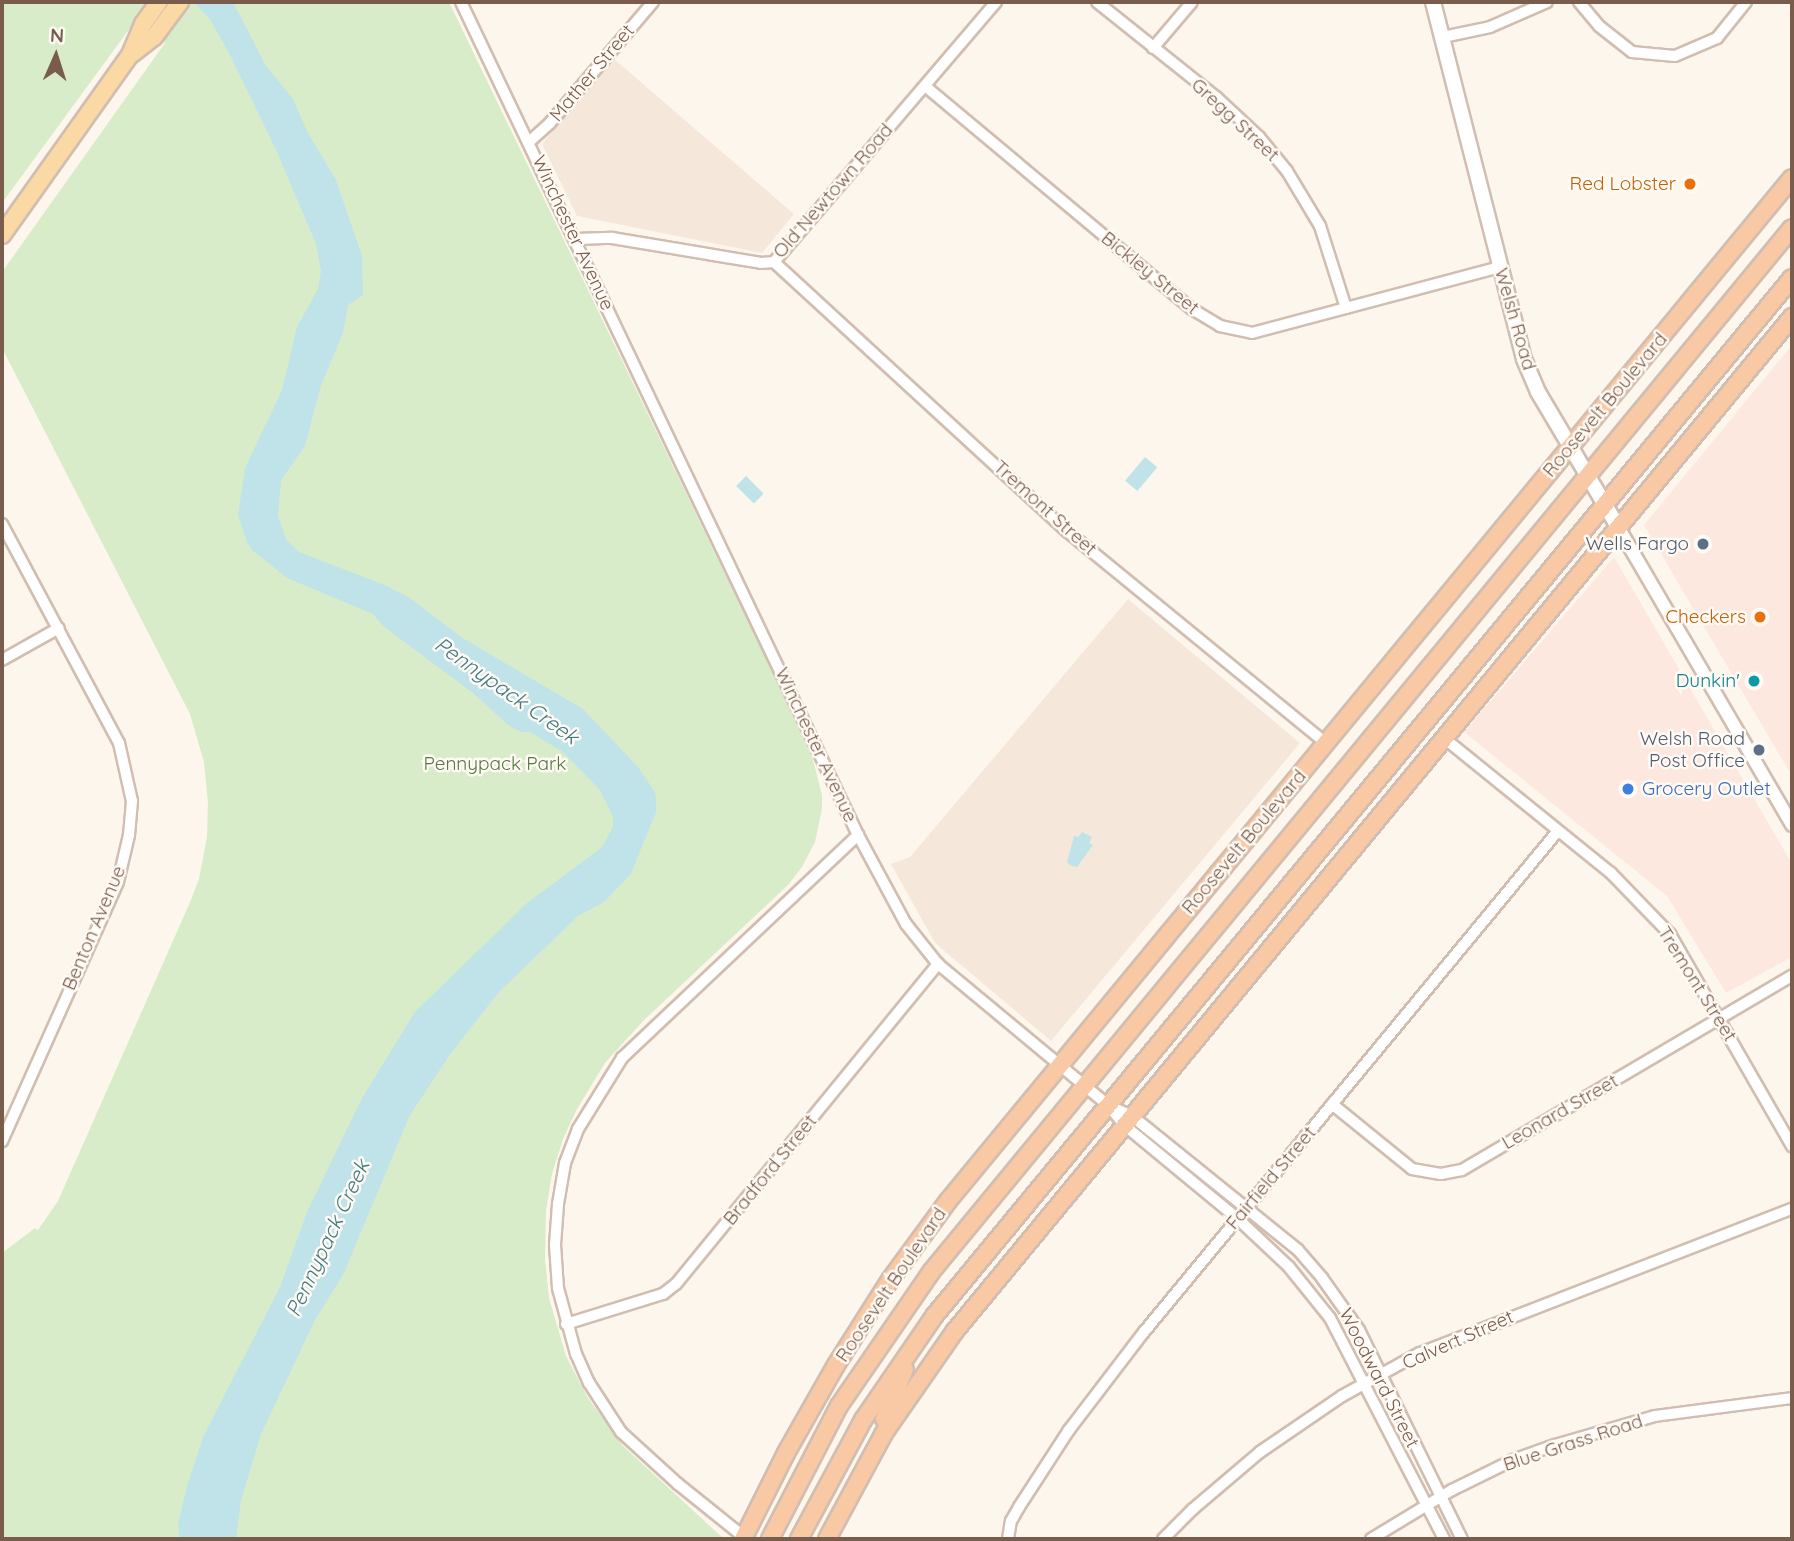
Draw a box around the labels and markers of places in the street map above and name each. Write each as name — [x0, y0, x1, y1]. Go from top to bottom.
place label: Red Lobster — [1570, 173, 1676, 195]
marker: Red Lobster — [1682, 176, 1698, 192]
place label: Wells Fargo — [1585, 533, 1689, 555]
marker: Wells Fargo — [1695, 536, 1711, 552]
place label: Checkers — [1666, 606, 1746, 628]
marker: Checkers — [1752, 609, 1768, 625]
place label: Dunkin' — [1676, 670, 1740, 692]
marker: Dunkin' — [1746, 673, 1762, 689]
place label: Welsh Road Post Office — [1640, 728, 1745, 772]
marker: Welsh Road Post Office — [1751, 742, 1767, 758]
place label: Grocery Outlet — [1642, 778, 1771, 800]
marker: Grocery Outlet — [1620, 781, 1636, 797]

